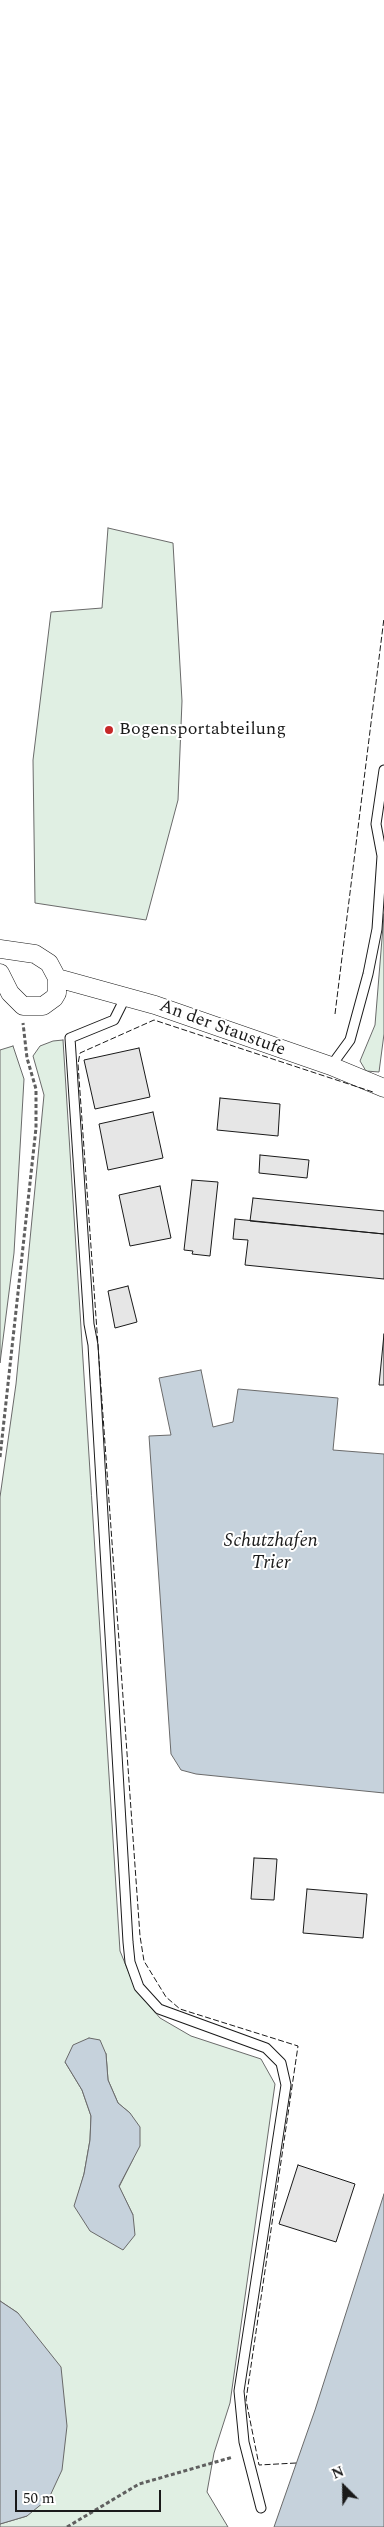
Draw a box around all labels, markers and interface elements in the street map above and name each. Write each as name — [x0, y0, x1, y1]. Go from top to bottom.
place label: Bogensportabteilung — [119, 719, 286, 741]
marker: Bogensportabteilung — [103, 724, 115, 736]
street label: An der Staustufe — [156, 996, 288, 1062]
water label: Schutzhafen Trier — [224, 1531, 318, 1575]
text: N — [329, 2461, 347, 2485]
north arrow — [319, 2462, 369, 2512]
scale bar — [18, 2480, 164, 2512]
text: 50 m — [23, 2487, 55, 2510]

